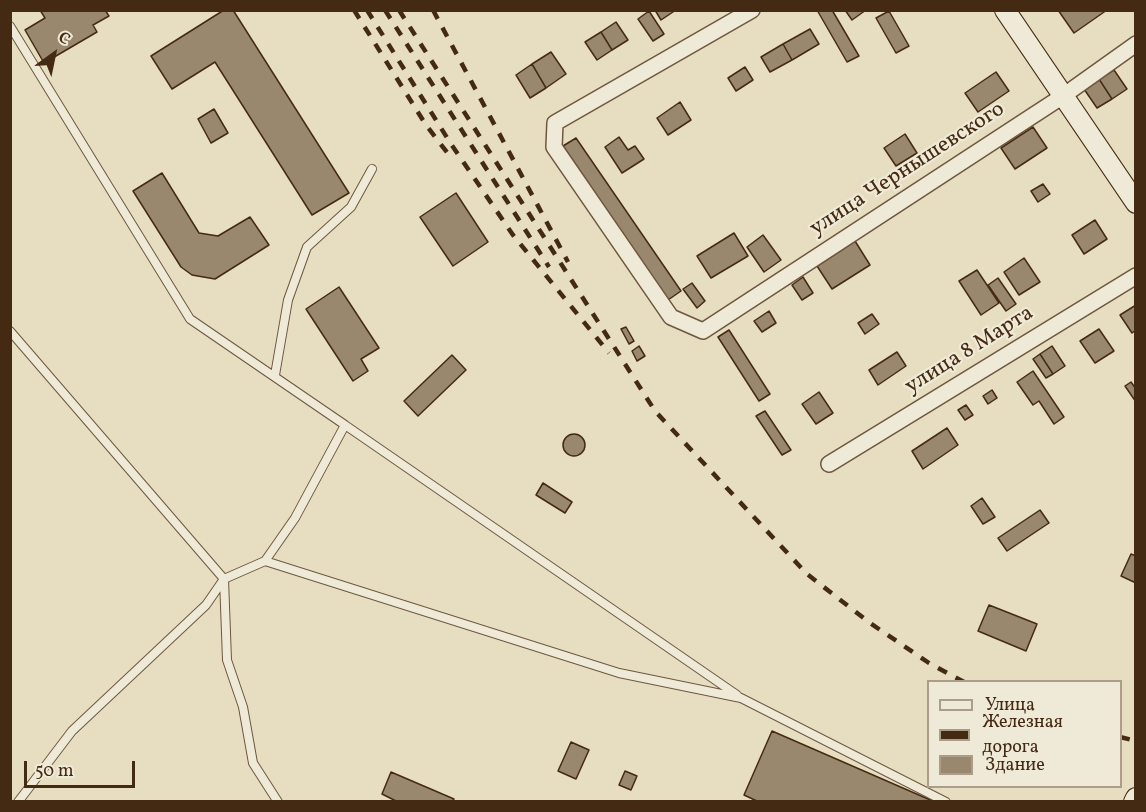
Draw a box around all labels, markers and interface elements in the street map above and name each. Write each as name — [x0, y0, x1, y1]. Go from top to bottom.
north arrow — [24, 24, 84, 84]
text: С — [53, 27, 74, 51]
street label: улица Чернышевского — [806, 97, 1010, 243]
street label: улица 8 Марта — [901, 301, 1039, 401]
legend — [927, 680, 1122, 788]
text: Улица — [985, 693, 1035, 718]
text: Железная дорога — [982, 710, 1063, 760]
scale bar — [27, 749, 138, 787]
text: Здание — [985, 753, 1045, 778]
text: 50 m — [35, 759, 74, 784]

